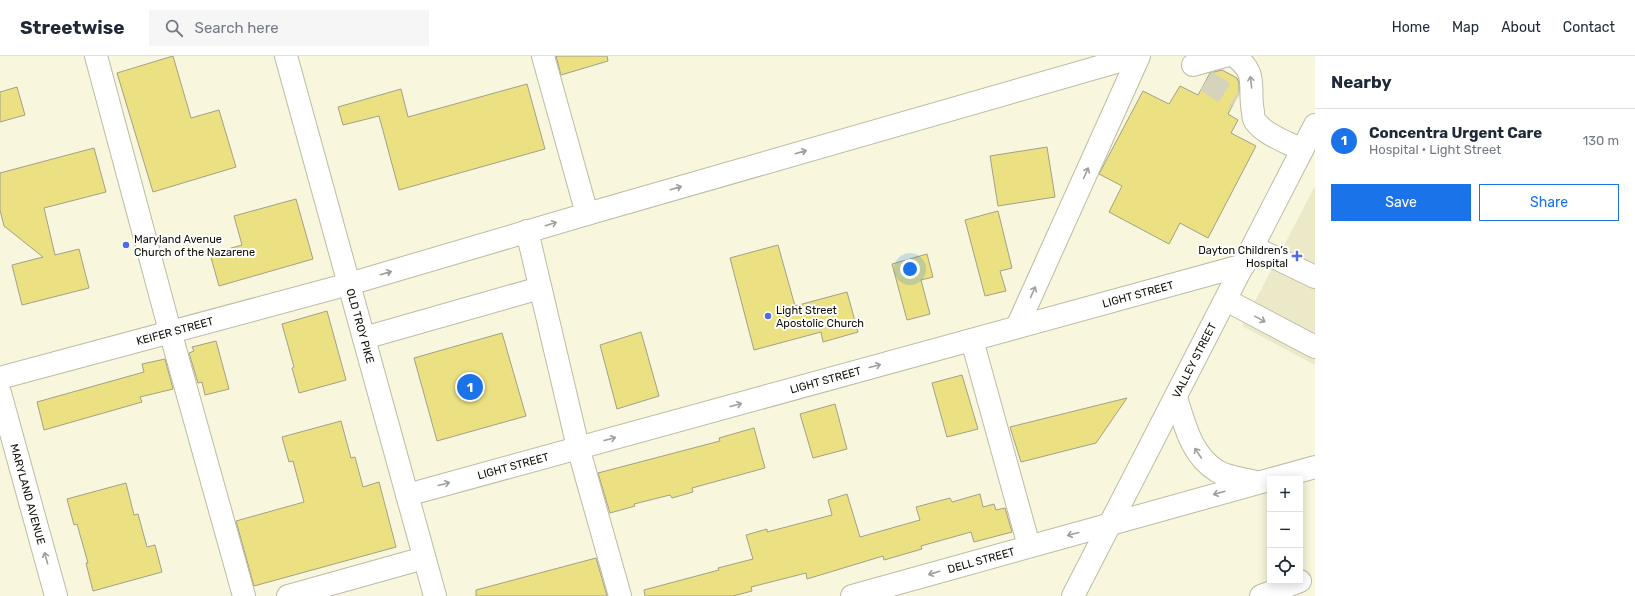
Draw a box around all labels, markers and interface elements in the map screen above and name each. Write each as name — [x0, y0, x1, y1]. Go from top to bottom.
search box — [149, 10, 429, 46]
text: Streetwise — [20, 16, 125, 39]
icon: search — [163, 17, 185, 39]
text: Search here — [195, 19, 279, 37]
text: Home — [1392, 19, 1430, 36]
text: Map — [1452, 19, 1479, 36]
text: About — [1501, 19, 1541, 36]
text: Contact — [1563, 19, 1615, 36]
text: Nearby — [1331, 72, 1392, 92]
one-way arrow — [1247, 76, 1255, 89]
text: Concentra Urgent Care — [1369, 124, 1542, 142]
text: 1 — [1341, 133, 1347, 148]
text: 130 m — [1583, 133, 1619, 148]
text: Hospital · Light Street — [1369, 142, 1501, 157]
one-way arrow — [794, 148, 807, 155]
one-way arrow — [1083, 168, 1090, 180]
one-way arrow — [670, 184, 683, 191]
button: Save — [1331, 184, 1471, 221]
button: Share — [1479, 184, 1619, 221]
one-way arrow — [545, 220, 558, 227]
place label: Maryland Avenue Church of the Nazarene — [134, 233, 255, 259]
marker: Maryland Avenue Church of the Nazarene — [121, 240, 131, 250]
place label: Dayton Children’s Hospital — [1198, 244, 1288, 270]
marker: Dayton Children’s Hospital — [1291, 250, 1303, 262]
your location — [900, 259, 920, 279]
one-way arrow — [380, 269, 393, 276]
street label: LIGHT STREET — [1101, 278, 1176, 311]
one-way arrow — [1030, 286, 1037, 298]
street label: OLD TROY PIKE — [343, 287, 377, 365]
place label: Light Street Apostolic Church — [776, 304, 864, 330]
marker: Light Street Apostolic Church — [763, 311, 773, 321]
street label: KEIFER STREET — [135, 315, 216, 348]
one-way arrow — [1254, 315, 1266, 323]
street label: VALLEY STREET — [1170, 320, 1220, 400]
one-way arrow — [868, 362, 881, 370]
street label: LIGHT STREET — [788, 364, 863, 396]
pin: 1 — [457, 372, 483, 402]
one-way arrow — [729, 400, 742, 408]
one-way arrow — [604, 435, 617, 442]
street label: MARYLAND AVENUE — [7, 442, 48, 547]
one-way arrow — [1194, 447, 1203, 458]
street label: LIGHT STREET — [476, 450, 551, 482]
map controls — [1267, 476, 1303, 584]
button: + — [1267, 476, 1303, 512]
one-way arrow — [438, 480, 451, 487]
one-way arrow — [1212, 490, 1225, 497]
button: − — [1267, 512, 1303, 548]
one-way arrow — [1067, 531, 1080, 538]
street label: DELL STREET — [946, 545, 1017, 576]
button: locate — [1267, 548, 1303, 584]
one-way arrow — [42, 552, 49, 565]
one-way arrow — [928, 570, 941, 577]

